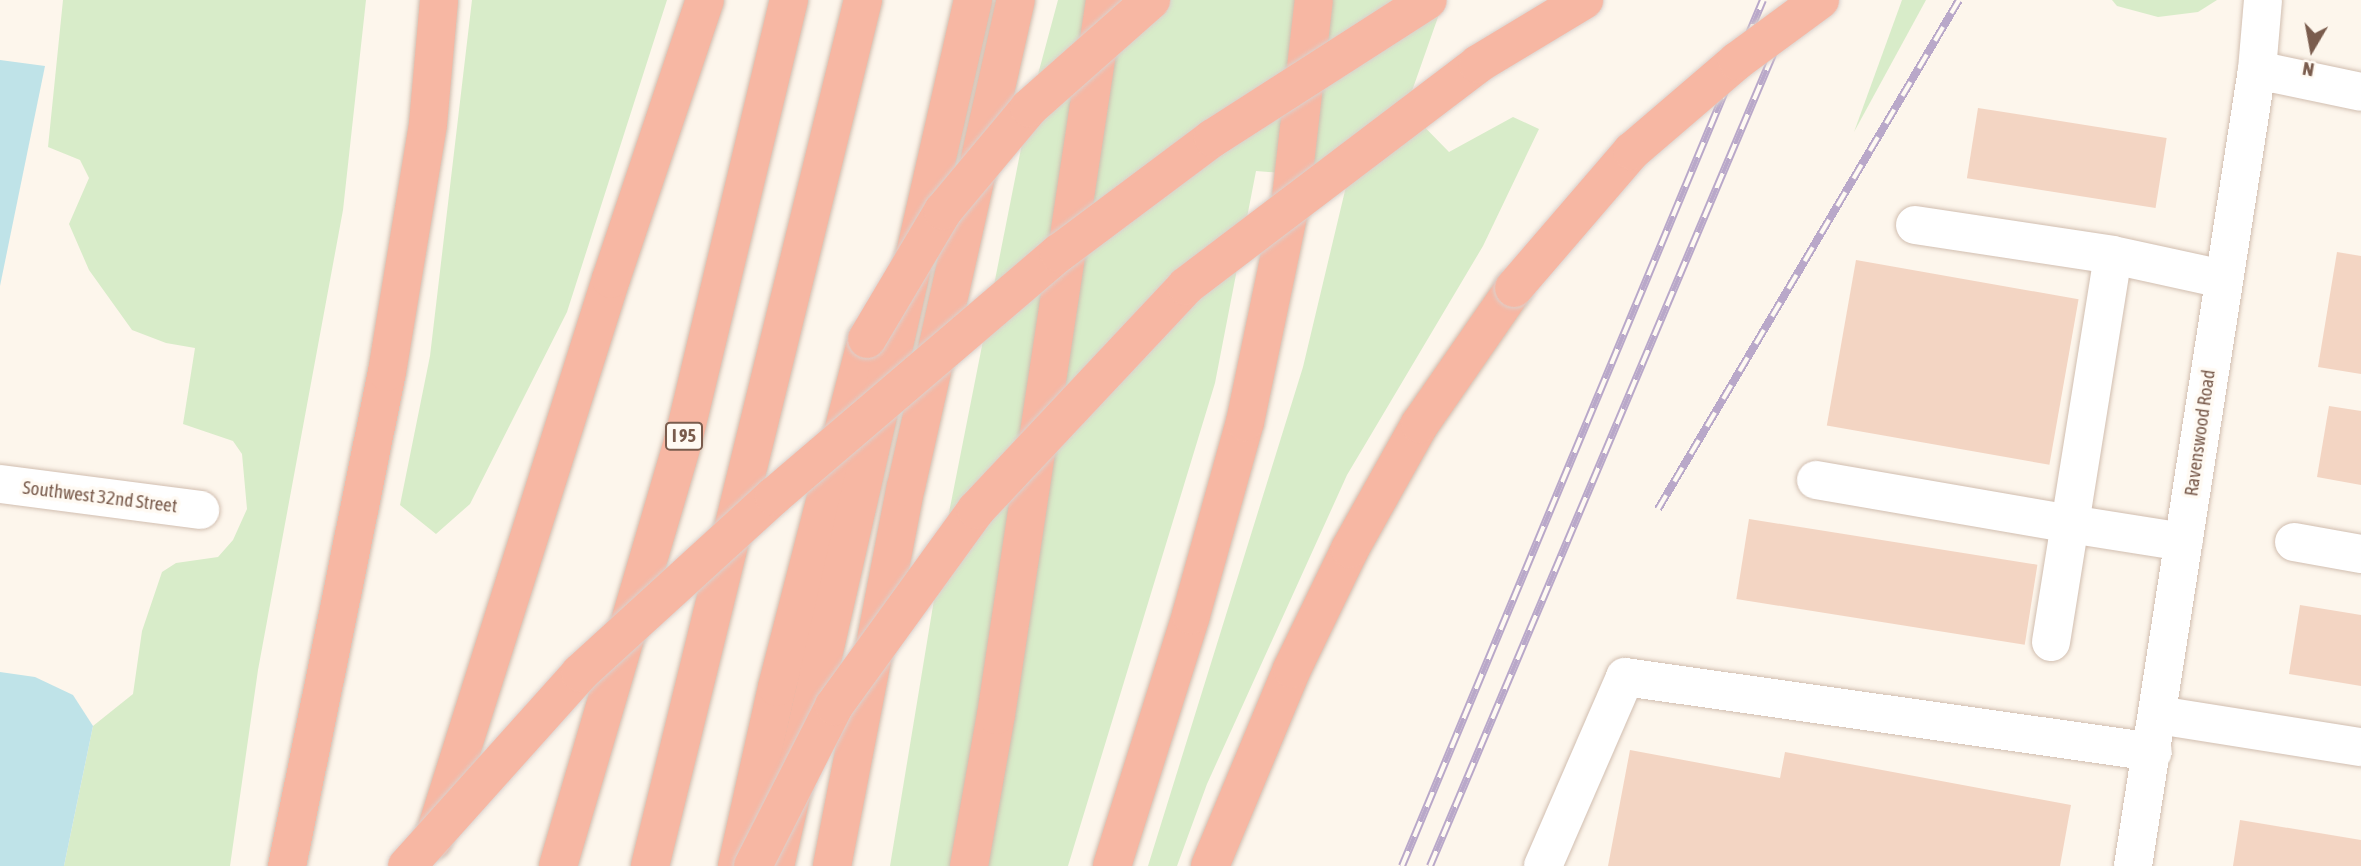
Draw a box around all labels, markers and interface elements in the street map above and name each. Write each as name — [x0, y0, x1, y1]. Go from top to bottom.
north arrow — [2277, 14, 2347, 84]
text: N — [2301, 58, 2316, 81]
street label: Ravenswood Road — [2180, 368, 2220, 498]
road number: I 95 — [665, 422, 703, 450]
street label: Southwest 32nd Street — [21, 476, 179, 518]

